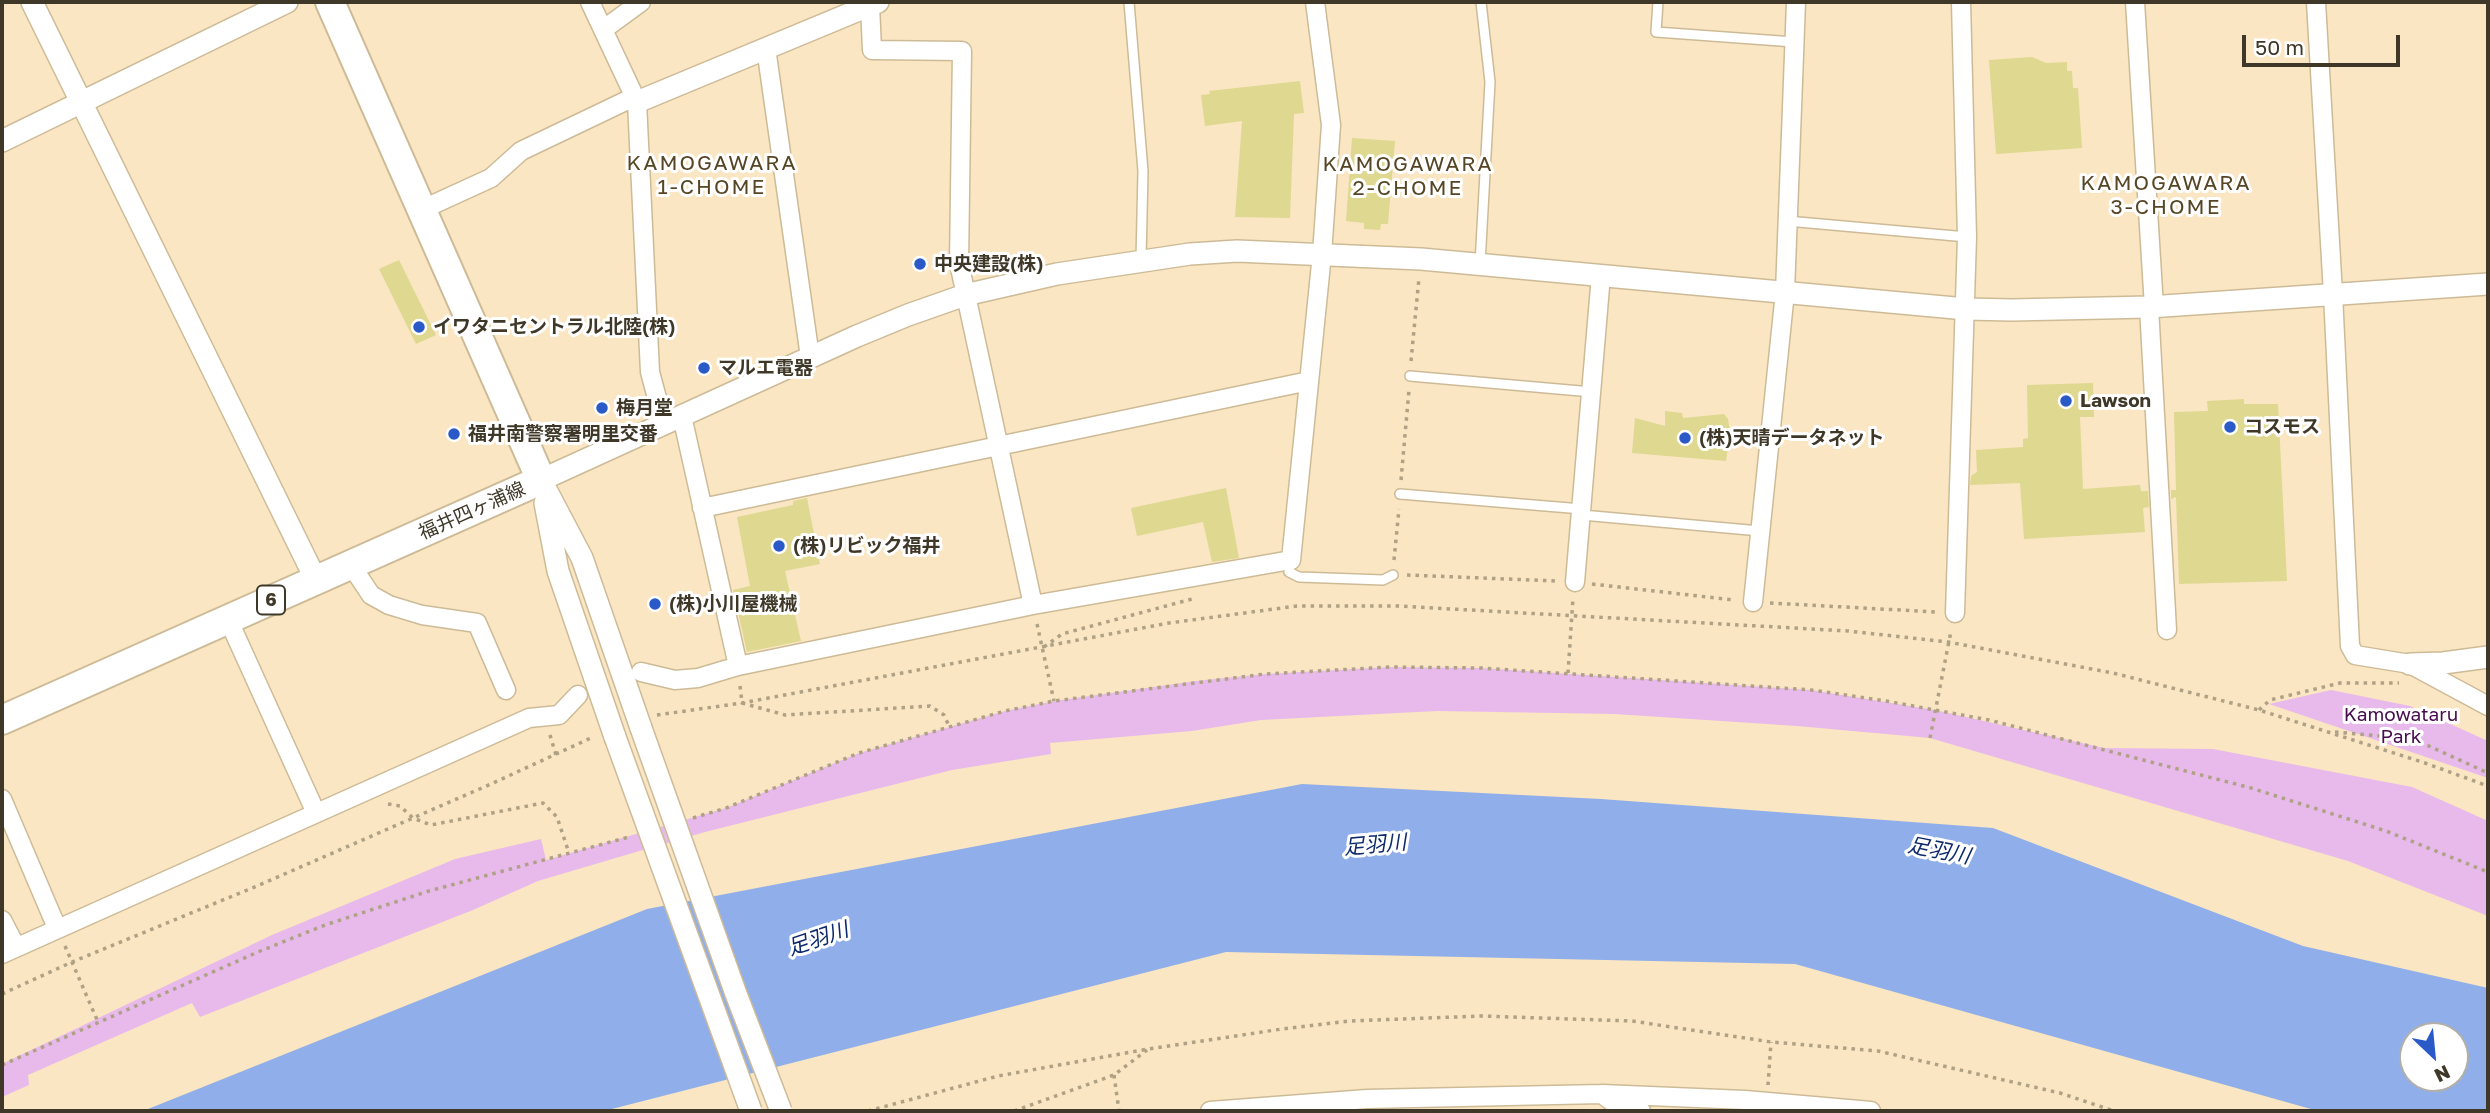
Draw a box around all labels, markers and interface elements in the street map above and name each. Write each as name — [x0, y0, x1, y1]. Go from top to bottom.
scale bar — [2245, 21, 2402, 65]
text: 50 m — [2255, 34, 2304, 60]
district label: KAMOGAWARA 1-CHOME — [628, 150, 796, 200]
district label: KAMOGAWARA 2-CHOME — [1324, 151, 1492, 201]
district label: KAMOGAWARA 3-CHOME — [2082, 170, 2250, 220]
place label: 中央建設(株) — [934, 253, 1043, 275]
marker: 中央建設(株) — [912, 256, 928, 272]
place label: イワタニセントラル北陸(株) — [433, 316, 675, 338]
marker: イワタニセントラル北陸(株) — [411, 319, 427, 335]
place label: マルエ電器 — [718, 357, 813, 379]
marker: マルエ電器 — [696, 360, 712, 376]
place label: Lawson — [2080, 390, 2151, 412]
marker: Lawson — [2058, 393, 2074, 409]
place label: 梅月堂 — [616, 397, 673, 419]
marker: 梅月堂 — [594, 400, 610, 416]
place label: コスモス — [2244, 416, 2320, 438]
marker: コスモス — [2222, 419, 2238, 435]
place label: 福井南警察署明里交番 — [468, 423, 658, 445]
marker: 福井南警察署明里交番 — [446, 426, 462, 442]
place label: (株)天晴データネット — [1699, 427, 1884, 449]
marker: (株)天晴データネット — [1677, 430, 1693, 446]
street label: 福井四ヶ浦線 — [415, 477, 529, 545]
place label: (株)リビック福井 — [793, 535, 940, 557]
marker: (株)リビック福井 — [771, 538, 787, 554]
road number: 6 — [257, 586, 285, 614]
place label: (株)小川屋機械 — [669, 593, 797, 615]
marker: (株)小川屋機械 — [647, 596, 663, 612]
park label: Kamowataru Park — [2344, 704, 2458, 748]
water label: 足羽川 — [1343, 830, 1407, 860]
water label: 足羽川 — [1906, 833, 1972, 869]
water label: 足羽川 — [784, 917, 852, 961]
north arrow — [2399, 1022, 2469, 1092]
text: N — [2431, 1061, 2454, 1088]

